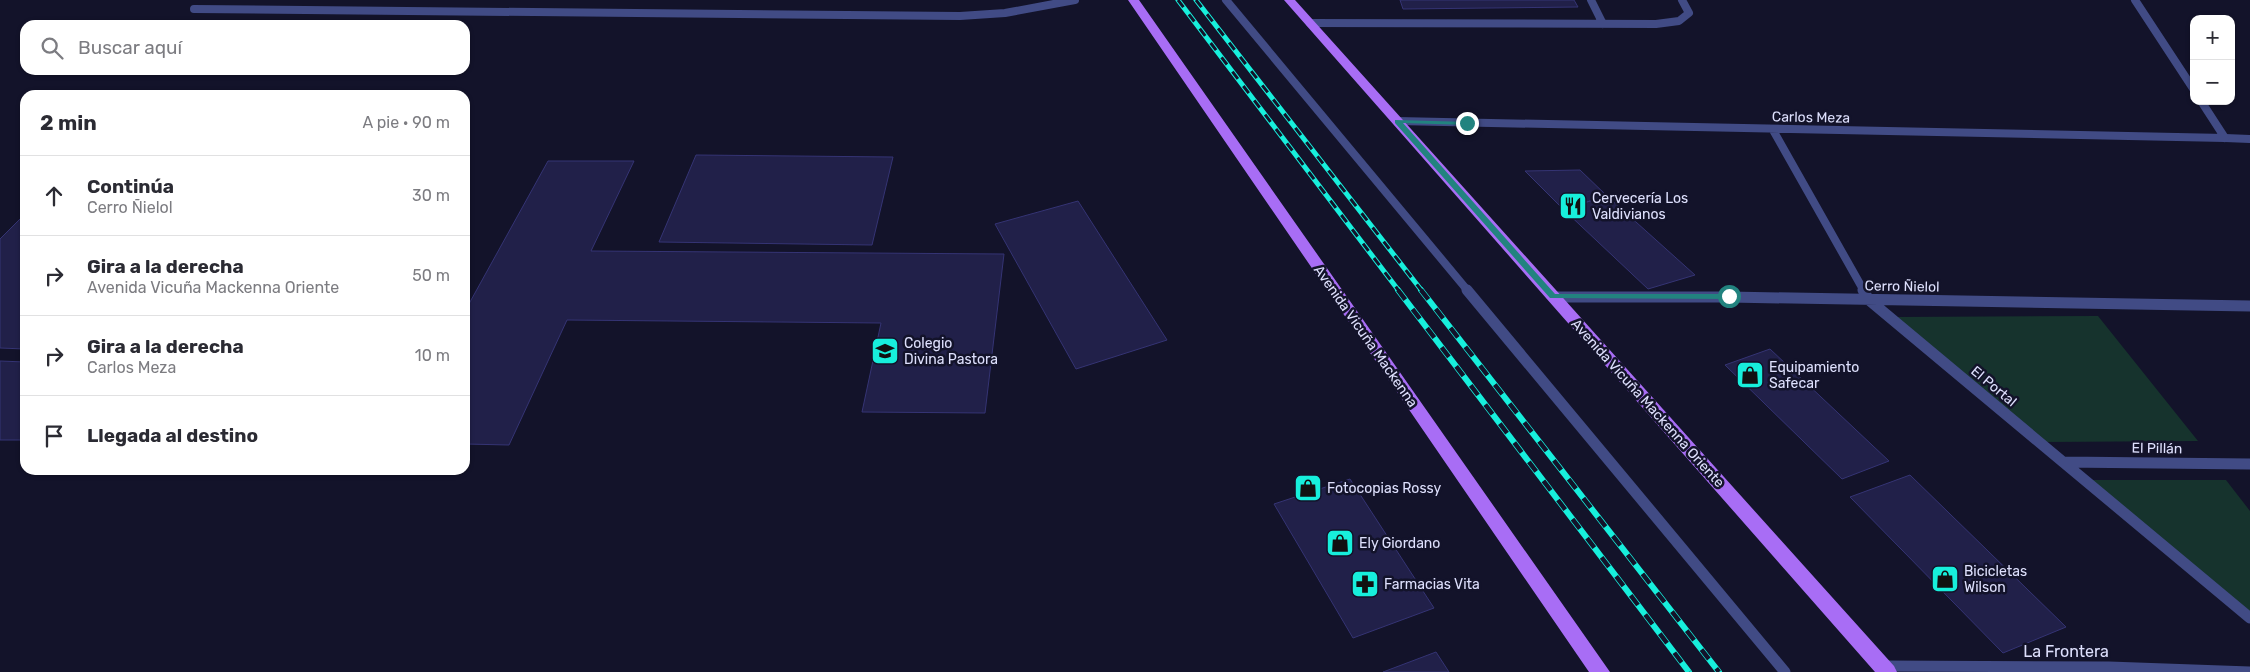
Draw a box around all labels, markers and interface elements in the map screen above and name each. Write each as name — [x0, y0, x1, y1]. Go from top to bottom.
map controls — [2190, 15, 2235, 105]
button: + — [2190, 15, 2235, 60]
search box — [20, 20, 470, 75]
icon: search — [38, 34, 66, 62]
text: Buscar aquí — [78, 36, 182, 59]
button: − — [2190, 60, 2235, 105]
street label: Carlos Meza — [1772, 108, 1850, 127]
text: 2 min — [40, 110, 97, 135]
route end — [1456, 112, 1479, 135]
text: A pie · 90 m — [363, 113, 450, 132]
text: Continúa — [87, 175, 174, 198]
icon: ahead — [40, 182, 68, 210]
text: 30 m — [412, 186, 450, 205]
place label: Cervecería Los Valdivianos — [1592, 190, 1688, 223]
restaurant icon: Cervecería Los Valdivianos — [1558, 191, 1588, 221]
text: Cerro Ñielol — [87, 198, 173, 217]
text: Gira a la derecha — [87, 255, 244, 278]
icon: right — [40, 262, 68, 290]
street label: Avenida Vicuña Mackenna — [1310, 262, 1421, 411]
text: 50 m — [412, 266, 450, 285]
street label: Cerro Ñielol — [1864, 276, 1940, 296]
text: Avenida Vicuña Mackenna Oriente — [87, 278, 339, 297]
route start — [1718, 285, 1741, 308]
street label: Avenida Vicuña Mackenna Oriente — [1567, 316, 1728, 491]
text: Gira a la derecha — [87, 335, 244, 358]
place label: Colegio Divina Pastora — [904, 335, 998, 368]
school or university icon: Colegio Divina Pastora — [870, 336, 900, 366]
icon: right — [40, 342, 68, 370]
text: 10 m — [415, 346, 450, 365]
text: Carlos Meza — [87, 358, 176, 377]
place label: Equipamiento Safecar — [1769, 359, 1859, 392]
shop icon: Equipamiento Safecar — [1735, 360, 1765, 390]
street label: El Portal — [1967, 362, 2020, 410]
icon: arrive — [40, 422, 68, 450]
text: Llegada al destino — [87, 424, 258, 447]
street label: El Pillán — [2131, 440, 2182, 457]
shop icon: Fotocopias Rossy — [1293, 473, 1323, 503]
place label: Fotocopias Rossy — [1327, 480, 1441, 497]
shop icon: Ely Giordano — [1325, 528, 1355, 558]
place label: Ely Giordano — [1359, 535, 1440, 552]
place label: Bicicletas Wilson — [1964, 563, 2027, 596]
shop icon: Bicicletas Wilson — [1930, 564, 1960, 594]
pharmacy icon: Farmacias Vita — [1350, 569, 1380, 599]
place label: Farmacias Vita — [1384, 576, 1480, 593]
street label: La Frontera — [2023, 642, 2109, 661]

